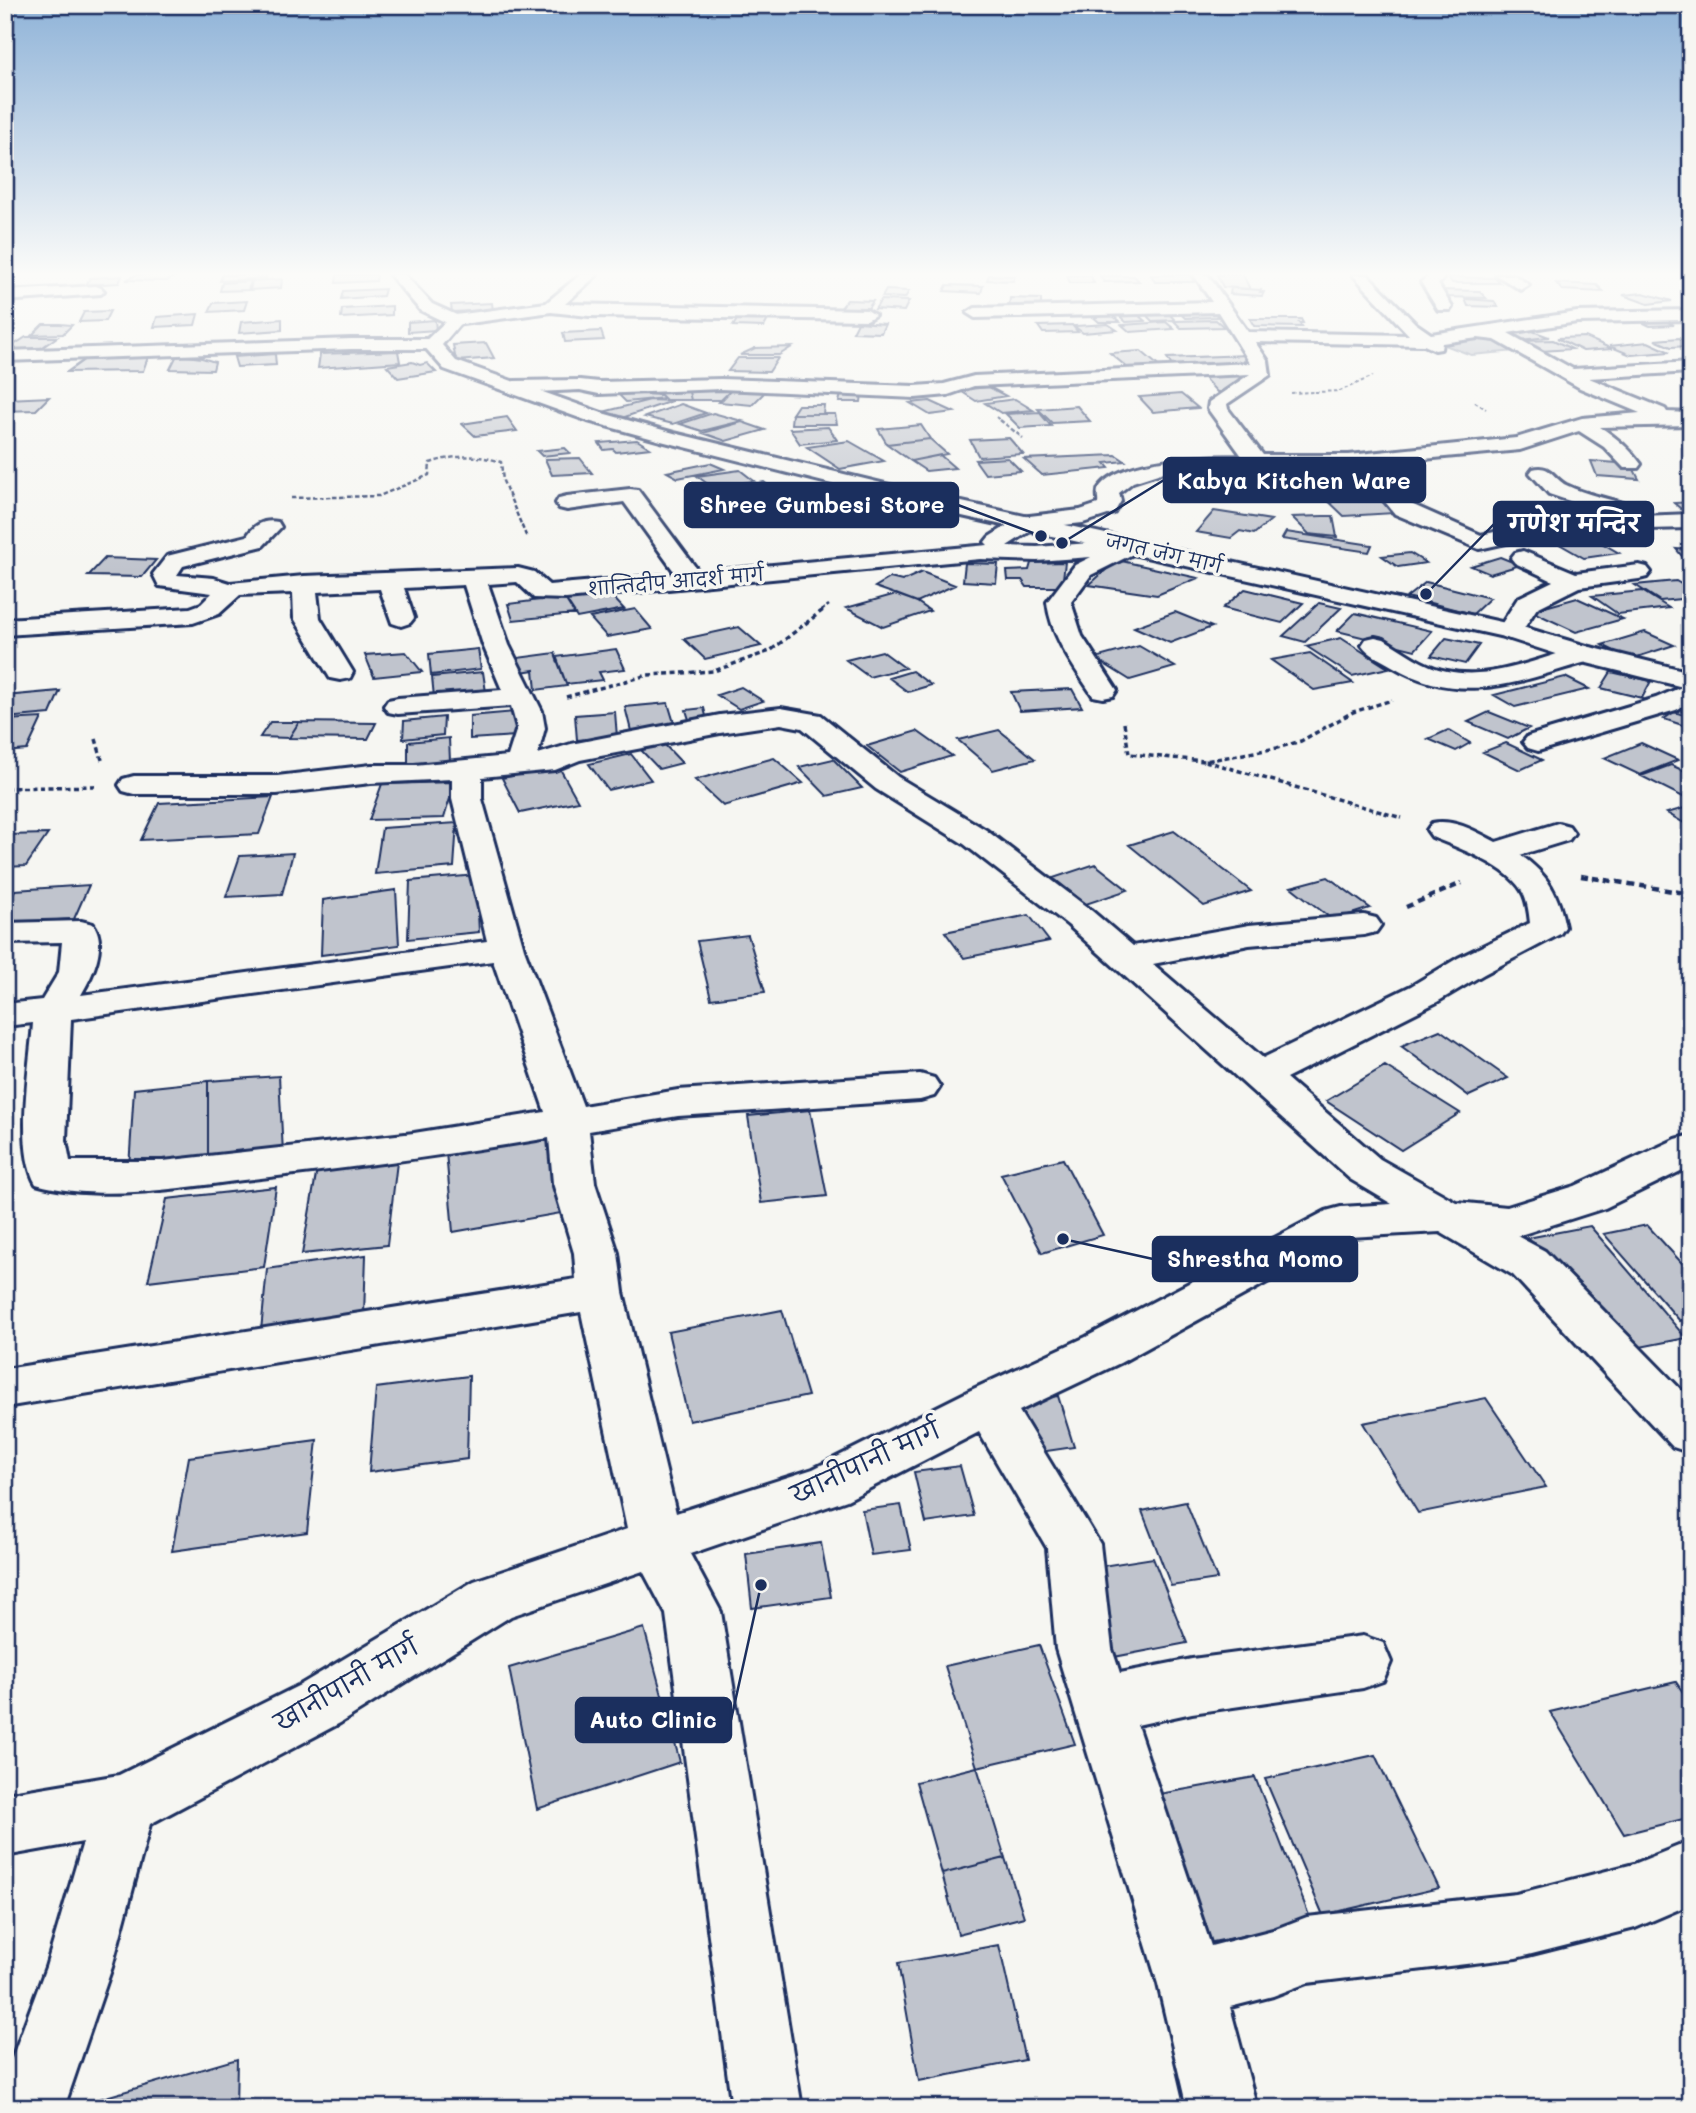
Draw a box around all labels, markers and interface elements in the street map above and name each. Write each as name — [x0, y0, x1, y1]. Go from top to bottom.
callout: Kabya Kitchen Ware — [1164, 458, 1425, 502]
text: Kabya Kitchen Ware — [1177, 465, 1411, 495]
callout: Shree Gumbesi Store — [685, 483, 958, 527]
text: Shree Gumbesi Store — [700, 489, 944, 519]
callout: गणेश मन्दिर — [1494, 502, 1653, 546]
text: गणेश मन्दिर — [1506, 504, 1642, 538]
street label: जगत जंग मार्ग — [1103, 527, 1226, 578]
street label: शान्तिदीप आदर्श मार्ग — [587, 560, 766, 601]
callout: Shrestha Momo — [1153, 1237, 1357, 1281]
text: Shrestha Momo — [1167, 1243, 1343, 1273]
street label: खानीपानी मार्ग — [783, 1412, 947, 1511]
street label: खानीपानी मार्ग — [266, 1628, 425, 1738]
callout: Auto Clinic — [576, 1698, 731, 1742]
text: Auto Clinic — [589, 1704, 717, 1734]

